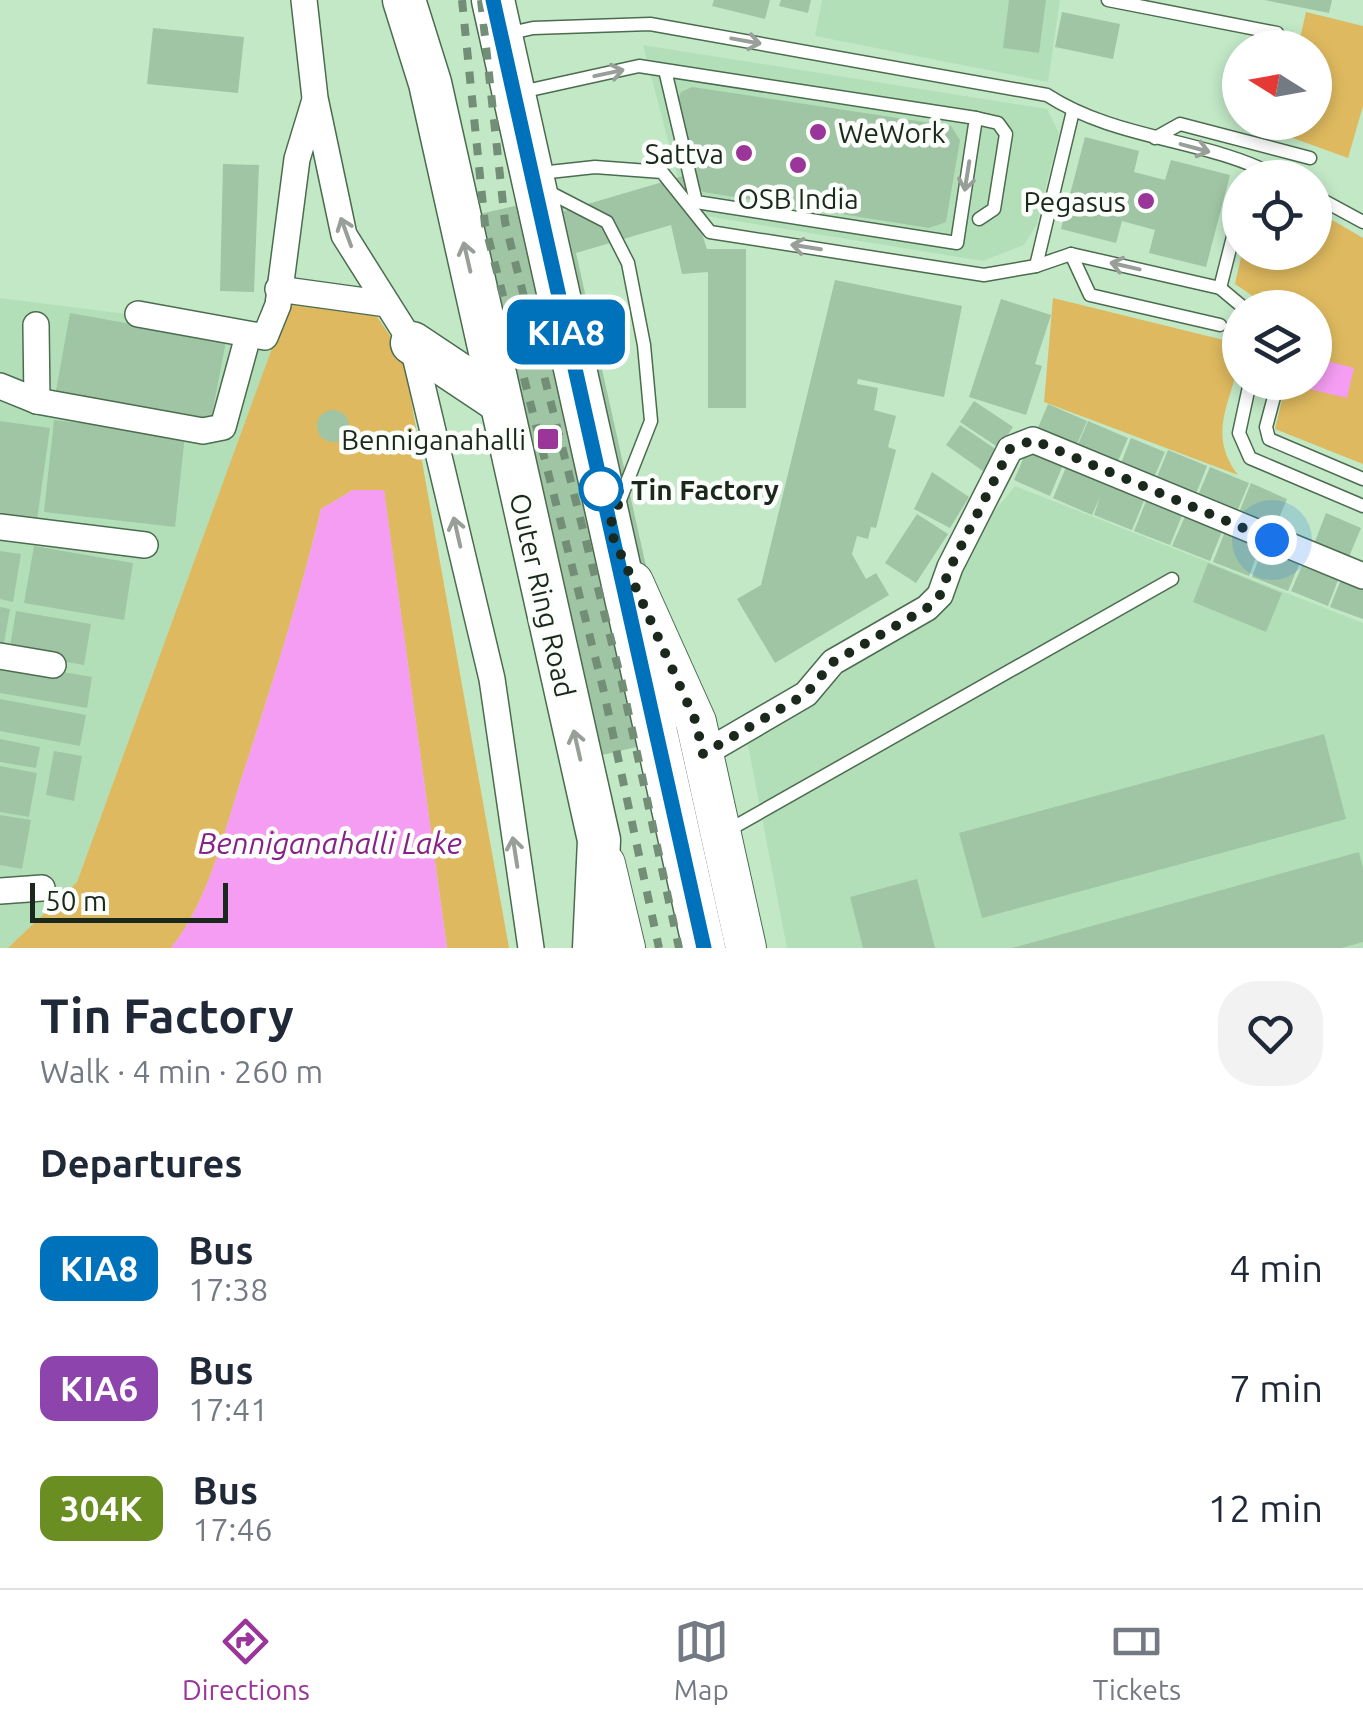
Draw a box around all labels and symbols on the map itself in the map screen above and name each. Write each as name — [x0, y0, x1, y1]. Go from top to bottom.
north arrow — [1222, 30, 1332, 140]
one-way arrow — [729, 32, 761, 51]
one-way arrow — [592, 63, 624, 81]
place label: WeWork — [838, 117, 946, 148]
marker: WeWork — [807, 121, 829, 143]
place label: Sattva — [645, 138, 724, 169]
one-way arrow — [1179, 140, 1210, 159]
marker: Sattva — [733, 142, 755, 164]
marker: OSB India — [787, 154, 809, 176]
one-way arrow — [958, 159, 976, 192]
place label: OSB India — [737, 183, 859, 214]
place label: Pegasus — [1024, 186, 1126, 217]
marker: Pegasus — [1135, 190, 1157, 212]
one-way arrow — [336, 217, 354, 248]
one-way arrow — [791, 237, 823, 256]
one-way arrow — [457, 242, 475, 274]
one-way arrow — [1110, 256, 1142, 274]
line badge: KIA8 — [496, 300, 636, 364]
place label: Benniganahalli — [341, 424, 526, 455]
marker: Benniganahalli — [535, 426, 561, 452]
marker: Tin Factory — [580, 468, 622, 510]
place label: Tin Factory — [631, 474, 779, 505]
street label: Outer Ring Road — [504, 490, 582, 700]
your location — [1247, 515, 1297, 565]
one-way arrow — [447, 517, 465, 549]
one-way arrow — [567, 730, 585, 762]
water label: Benniganahalli Lake — [198, 826, 462, 860]
one-way arrow — [505, 836, 524, 868]
scale bar — [30, 878, 228, 923]

